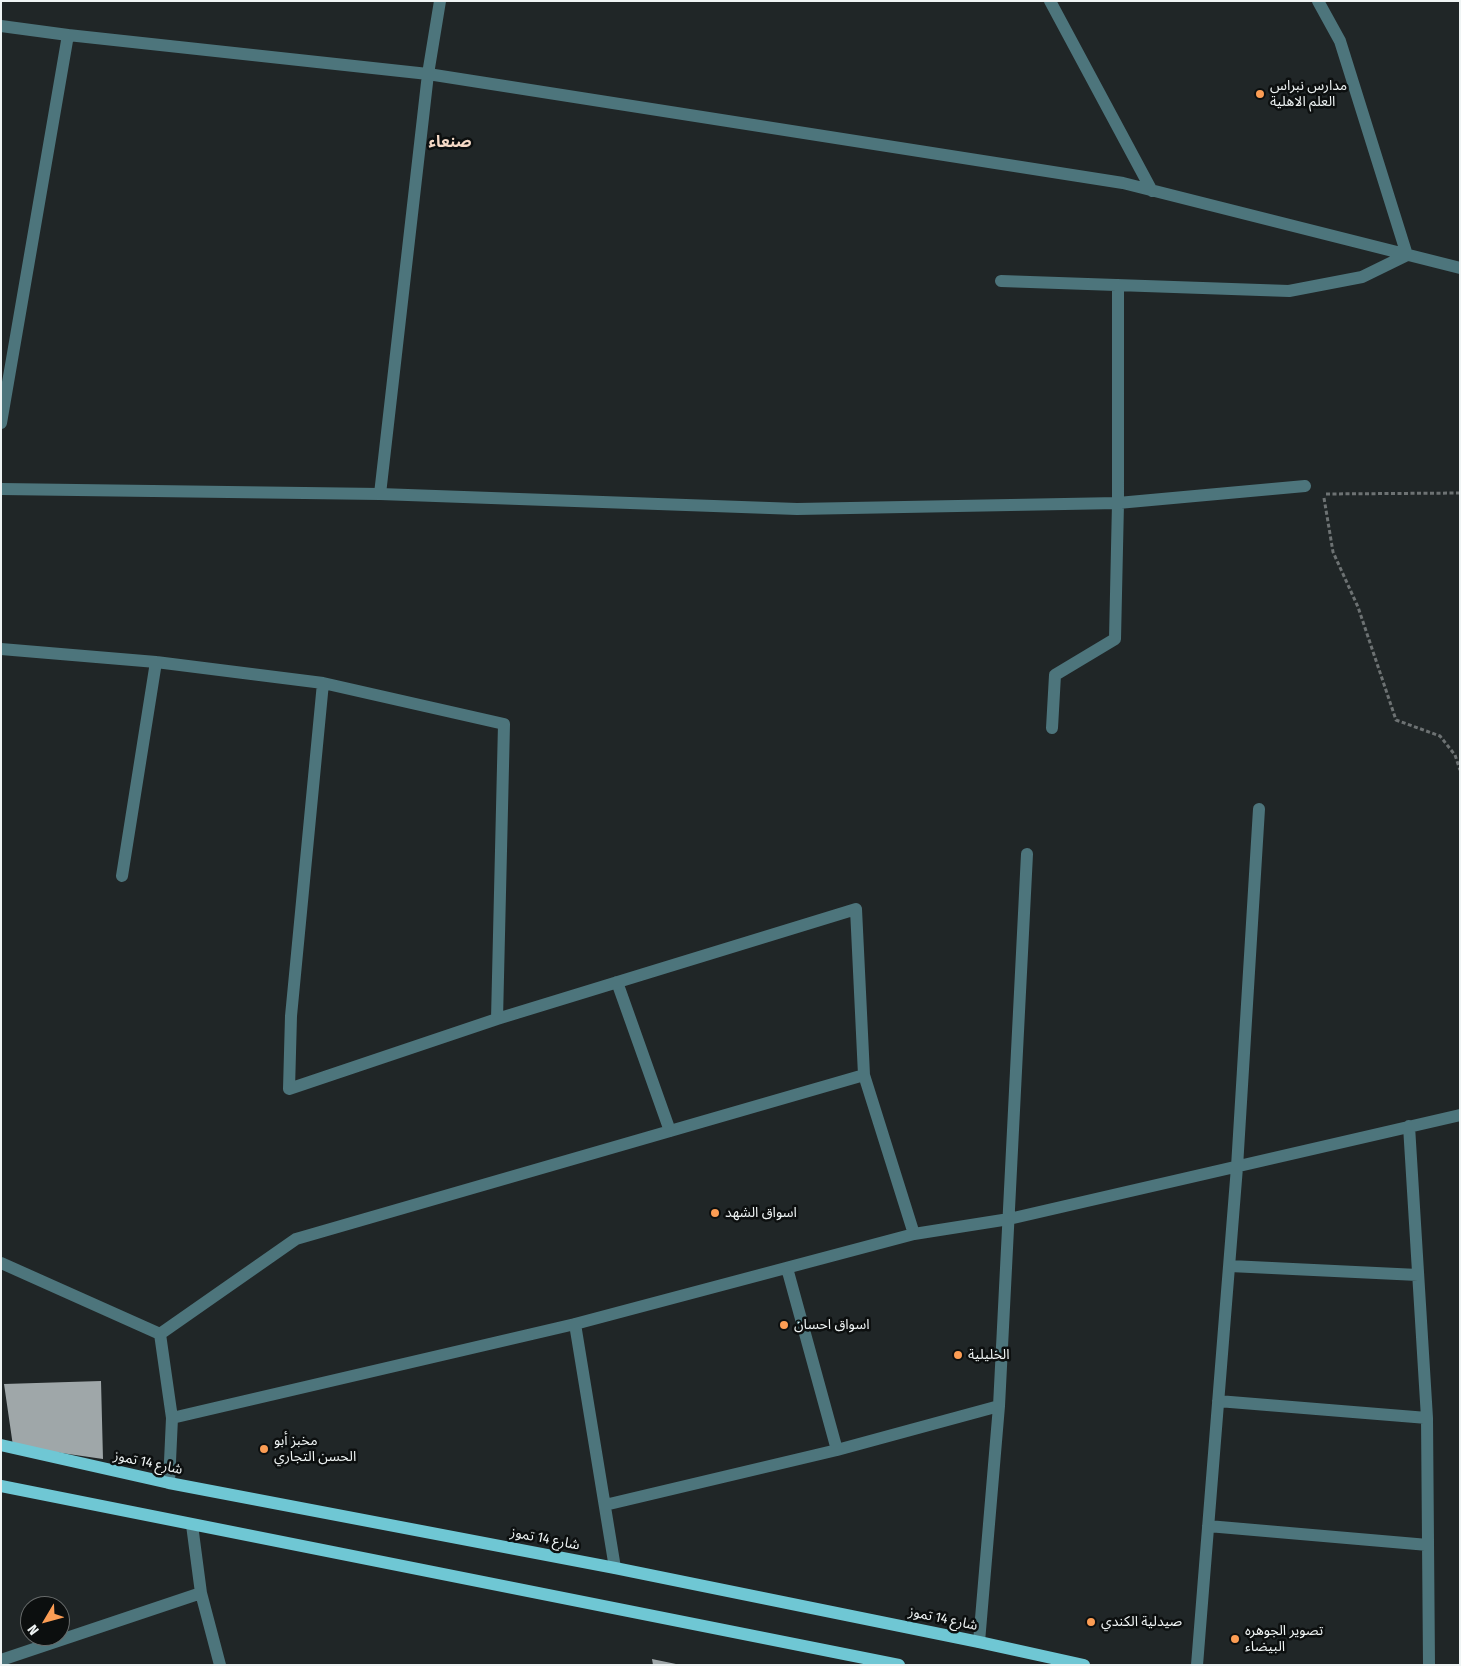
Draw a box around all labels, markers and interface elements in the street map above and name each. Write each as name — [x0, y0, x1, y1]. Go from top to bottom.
place label: مدارس نبراس العلم الاهلية — [1270, 78, 1347, 110]
marker: مدارس نبراس العلم الاهلية — [1254, 88, 1266, 100]
district label: صنعاء — [428, 133, 472, 153]
place label: اسواق الشهد — [725, 1205, 797, 1221]
marker: اسواق الشهد — [709, 1207, 721, 1219]
place label: اسواق احسان — [794, 1317, 870, 1333]
marker: اسواق احسان — [778, 1319, 790, 1331]
place label: الخليلية — [968, 1347, 1010, 1363]
marker: الخليلية — [952, 1349, 964, 1361]
place label: مخبز أبو الحسن التجاري — [274, 1433, 356, 1465]
marker: مخبز أبو الحسن التجاري — [258, 1443, 270, 1455]
street label: شارع 14 تموز — [112, 1447, 184, 1479]
street label: شارع 14 تموز — [509, 1524, 581, 1554]
north arrow — [20, 1596, 70, 1646]
street label: شارع 14 تموز — [907, 1603, 979, 1635]
place label: صيدلية الكندي — [1101, 1614, 1182, 1630]
marker: صيدلية الكندي — [1085, 1616, 1097, 1628]
text: N — [24, 1621, 43, 1638]
place label: تصوير الجوهره البيضاء — [1245, 1623, 1323, 1655]
marker: تصوير الجوهره البيضاء — [1229, 1633, 1241, 1645]

